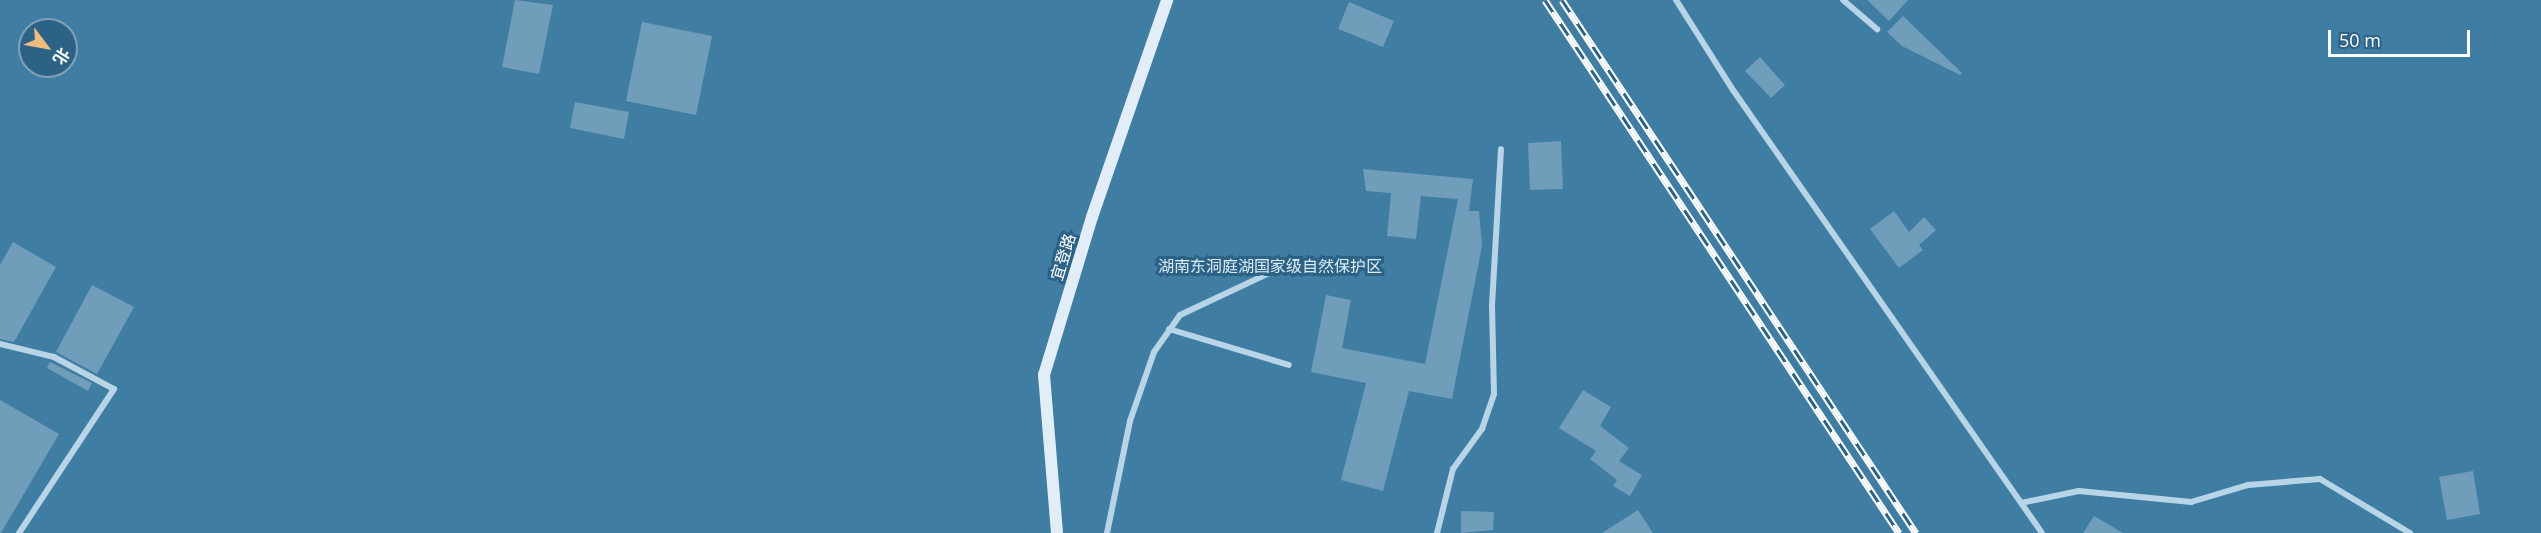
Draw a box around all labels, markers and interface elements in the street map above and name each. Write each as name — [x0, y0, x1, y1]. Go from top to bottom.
north arrow — [18, 18, 78, 78]
scale bar — [2331, 18, 2474, 56]
text: 50 m — [2339, 28, 2381, 52]
text: 北 — [48, 44, 75, 69]
street label: 宜登路 — [1047, 231, 1079, 283]
park label: 湖南东洞庭湖国家级自然保护区 — [1158, 256, 1382, 276]

